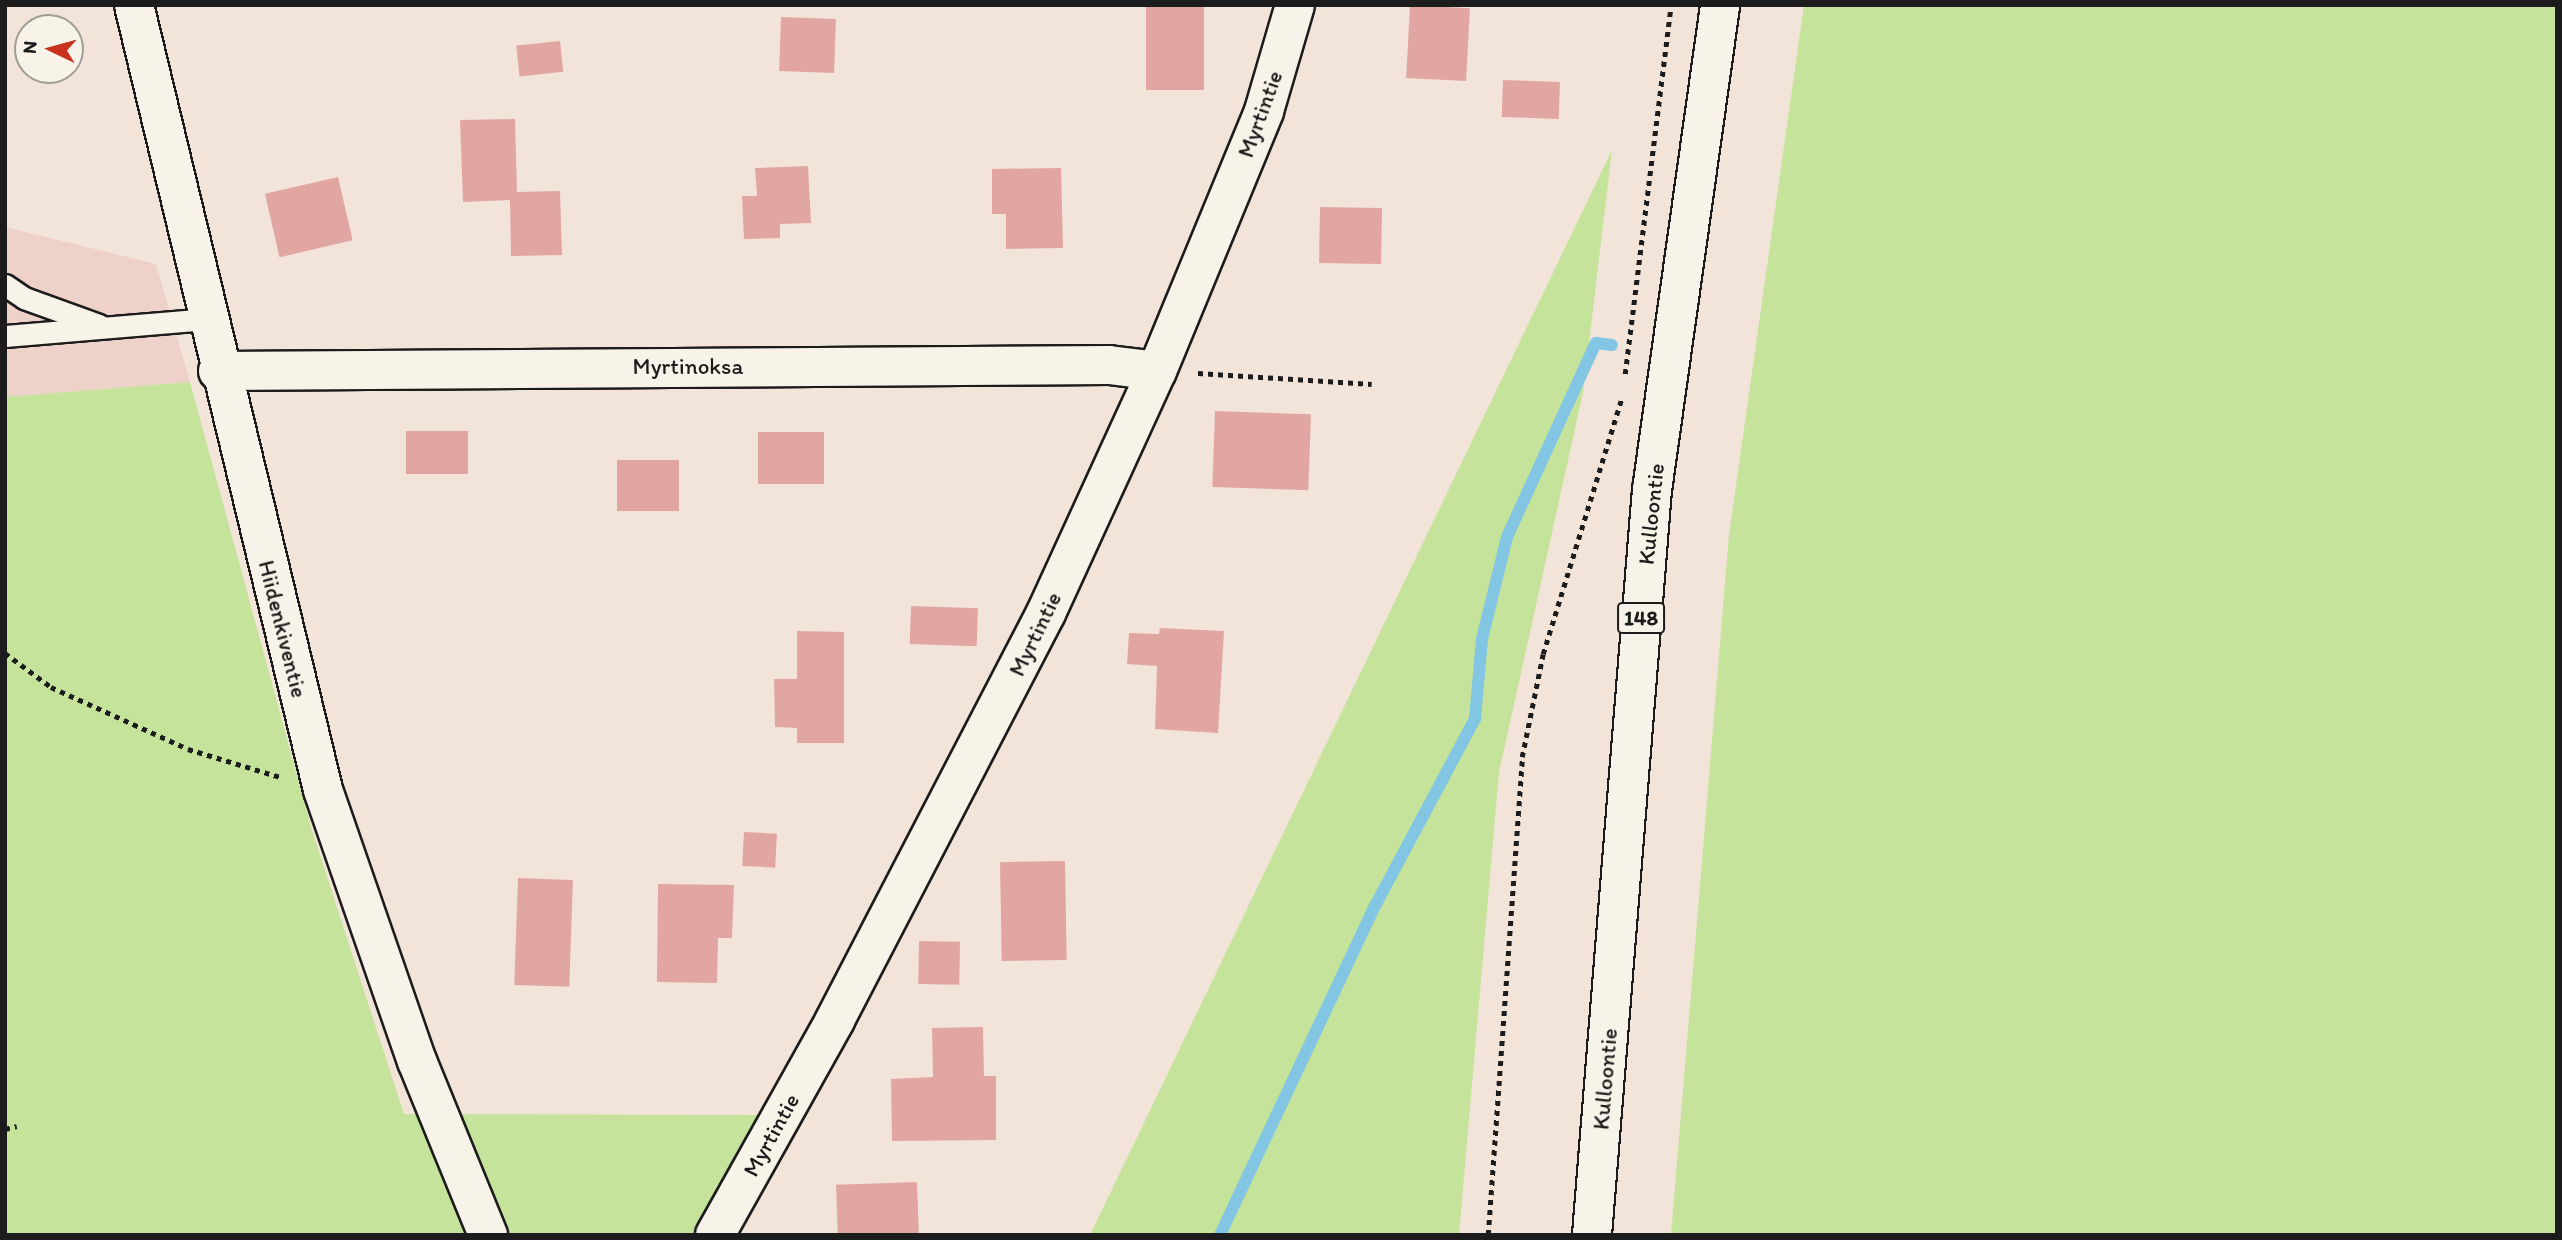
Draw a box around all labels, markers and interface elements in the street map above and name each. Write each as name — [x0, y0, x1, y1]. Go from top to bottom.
north arrow — [14, 14, 84, 84]
text: N — [18, 40, 42, 55]
street label: Myrtintie — [1232, 67, 1288, 161]
street label: Myrtinoksa — [633, 352, 743, 380]
street label: Kulloontie — [1632, 462, 1670, 566]
street label: Hiidenkiventie — [253, 557, 313, 701]
street label: Myrtintie — [1003, 587, 1067, 681]
road number: 148 — [1616, 600, 1666, 636]
street label: Kulloontie — [1587, 1027, 1623, 1131]
street label: Myrtintie — [737, 1089, 805, 1181]

